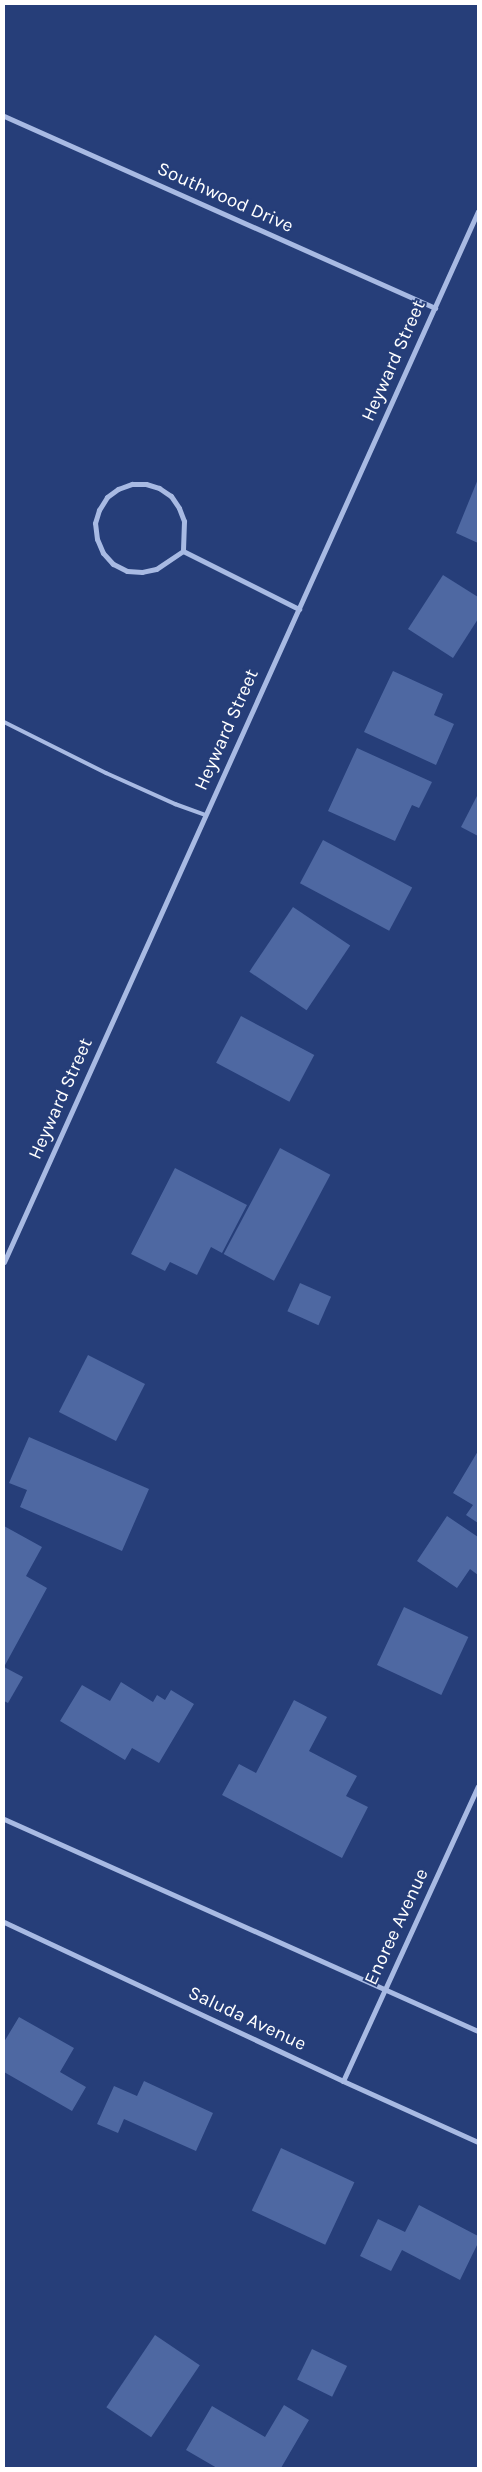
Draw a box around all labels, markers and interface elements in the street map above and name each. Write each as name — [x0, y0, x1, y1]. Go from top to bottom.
street label: Southwood Drive — [153, 158, 297, 238]
street label: Heyward Street — [357, 297, 431, 425]
street label: Heyward Street — [190, 666, 264, 794]
street label: Heyward Street — [24, 1035, 98, 1163]
street label: Enoree Avenue — [360, 1865, 434, 1989]
street label: Saluda Avenue — [184, 1982, 310, 2056]

